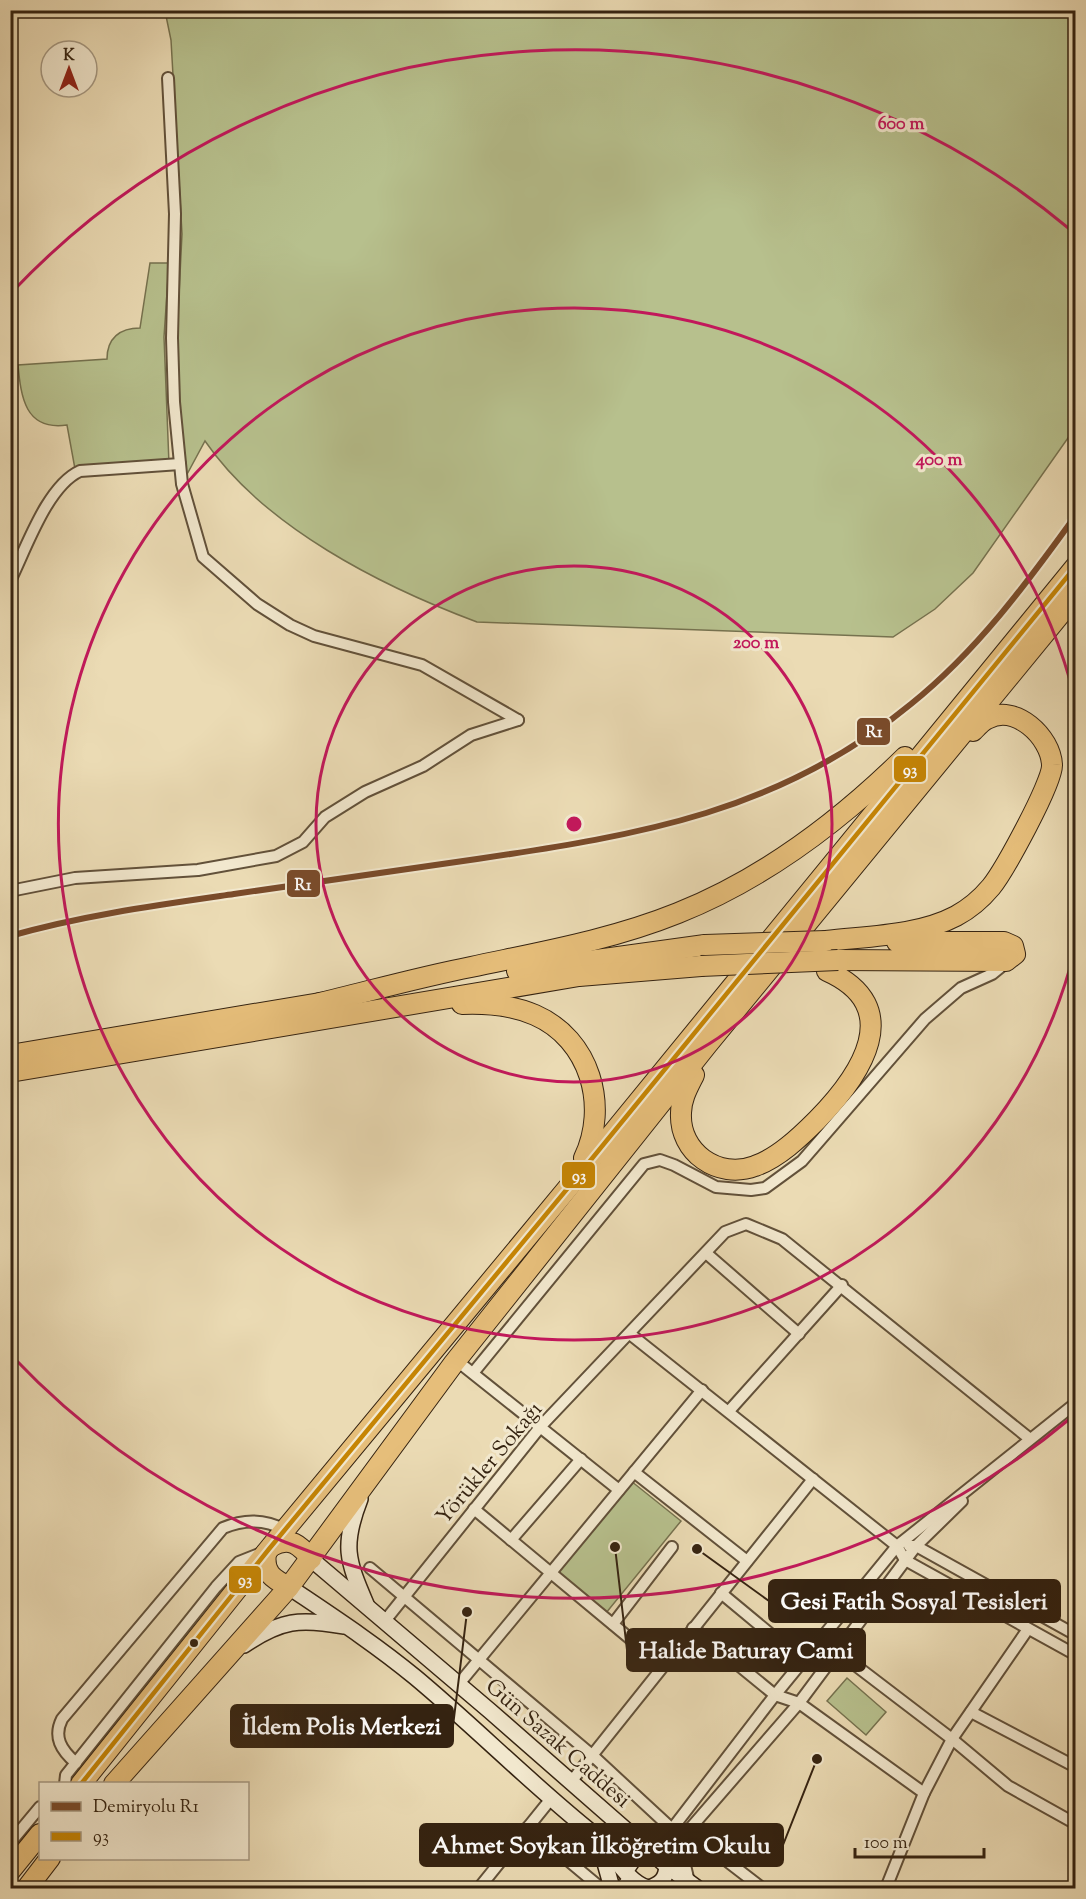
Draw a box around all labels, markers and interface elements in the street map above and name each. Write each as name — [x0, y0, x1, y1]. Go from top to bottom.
north arrow — [39, 39, 99, 99]
text: K — [63, 45, 75, 68]
text: 600 m — [878, 112, 924, 138]
text: 400 m — [915, 448, 962, 474]
text: 200 m — [733, 631, 779, 657]
line badge: R1 — [856, 717, 891, 746]
text: R1 — [866, 722, 883, 745]
line badge: 93 — [893, 755, 927, 783]
text: 93 — [903, 760, 918, 783]
centre of rings — [564, 814, 584, 834]
line badge: R1 — [286, 869, 321, 898]
text: R1 — [295, 875, 312, 898]
line badge: 93 — [561, 1161, 596, 1189]
text: 93 — [572, 1166, 587, 1189]
street label: Yörükler Sokağı — [429, 1396, 551, 1532]
line badge: 93 — [228, 1565, 262, 1594]
text: 93 — [238, 1570, 253, 1593]
callout: Gesi Fatih Sosyal Tesisleri — [769, 1580, 1060, 1622]
text: Gesi Fatih Sosyal Tesisleri — [781, 1586, 1048, 1620]
callout: Halide Baturay Cami — [627, 1629, 865, 1671]
text: Halide Baturay Cami — [639, 1635, 853, 1669]
unlabelled marker — [188, 1637, 200, 1649]
street label: Gün Sazak Caddesi — [477, 1672, 637, 1817]
callout: İldem Polis Merkezi — [231, 1705, 453, 1747]
text: İldem Polis Merkezi — [243, 1711, 442, 1745]
legend — [39, 1782, 249, 1860]
text: Demiryolu R1 — [93, 1795, 199, 1821]
scale bar — [855, 1821, 984, 1859]
callout: Ahmet Soykan İlköğretim Okulu — [420, 1824, 783, 1866]
text: 93 — [93, 1825, 109, 1851]
text: Ahmet Soykan İlköğretim Okulu — [431, 1830, 771, 1864]
text: 100 m — [864, 1831, 908, 1857]

